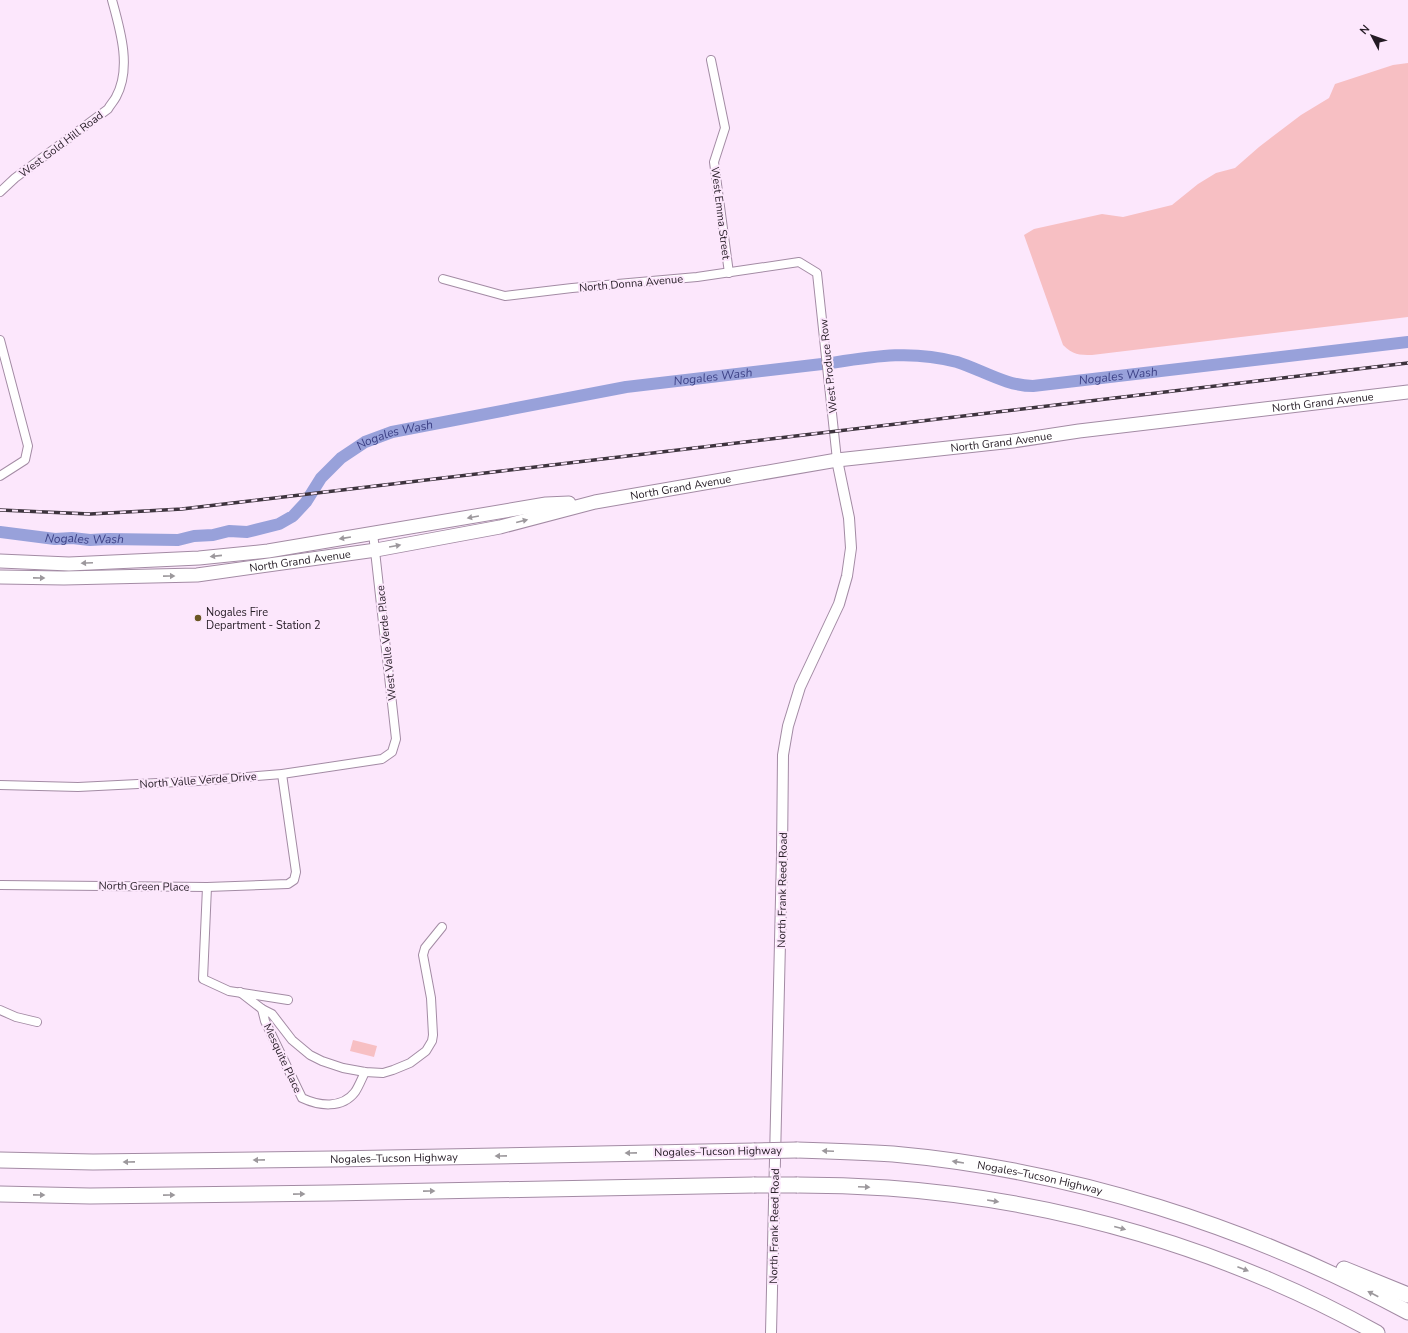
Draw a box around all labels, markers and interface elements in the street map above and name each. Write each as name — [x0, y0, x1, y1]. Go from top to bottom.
north arrow — [1352, 16, 1392, 56]
text: N — [1356, 22, 1373, 38]
street label: West Gold Hill Road — [16, 108, 106, 181]
street label: West Emma Street — [707, 166, 734, 260]
street label: North Donna Avenue — [578, 271, 684, 296]
street label: West Produce Row — [816, 318, 841, 414]
water label: Nogales Wash — [1078, 363, 1159, 389]
water label: Nogales Wash — [673, 364, 753, 389]
street label: North Grand Avenue — [1271, 389, 1375, 416]
water label: Nogales Wash — [353, 416, 434, 454]
street label: North Grand Avenue — [950, 428, 1053, 456]
street label: North Grand Avenue — [629, 471, 732, 504]
one-way arrow — [467, 514, 479, 520]
one-way arrow — [517, 518, 529, 524]
water label: Nogales Wash — [44, 530, 124, 548]
one-way arrow — [339, 535, 351, 541]
one-way arrow — [389, 543, 401, 549]
street label: North Grand Avenue — [248, 547, 352, 576]
one-way arrow — [210, 553, 222, 559]
one-way arrow — [81, 560, 93, 567]
one-way arrow — [163, 573, 176, 579]
one-way arrow — [33, 574, 45, 581]
street label: West Valle Verde Place — [373, 584, 400, 701]
place label: Nogales Fire Department - Station 2 — [206, 605, 321, 633]
marker: Nogales Fire Department - Station 2 — [193, 613, 203, 623]
street label: North Valle Verde Drive — [139, 769, 257, 792]
street label: North Frank Reed Road — [774, 832, 791, 948]
street label: North Green Place — [98, 878, 190, 895]
street label: Mesquite Place — [260, 1021, 305, 1096]
street label: Nogales–Tucson Highway — [654, 1143, 782, 1160]
one-way arrow — [821, 1148, 834, 1154]
street label: Nogales–Tucson Highway — [330, 1150, 458, 1167]
one-way arrow — [624, 1150, 637, 1156]
one-way arrow — [495, 1152, 507, 1159]
one-way arrow — [252, 1157, 265, 1163]
street label: Nogales–Tucson Highway — [976, 1158, 1104, 1199]
one-way arrow — [122, 1159, 135, 1165]
one-way arrow — [952, 1159, 964, 1165]
street label: North Frank Reed Road — [766, 1168, 783, 1284]
one-way arrow — [858, 1183, 870, 1190]
one-way arrow — [423, 1188, 436, 1194]
one-way arrow — [293, 1191, 306, 1197]
one-way arrow — [33, 1192, 46, 1198]
one-way arrow — [163, 1192, 176, 1198]
one-way arrow — [987, 1198, 999, 1204]
one-way arrow — [1114, 1226, 1126, 1232]
one-way arrow — [1238, 1267, 1250, 1273]
one-way arrow — [1368, 1291, 1379, 1297]

